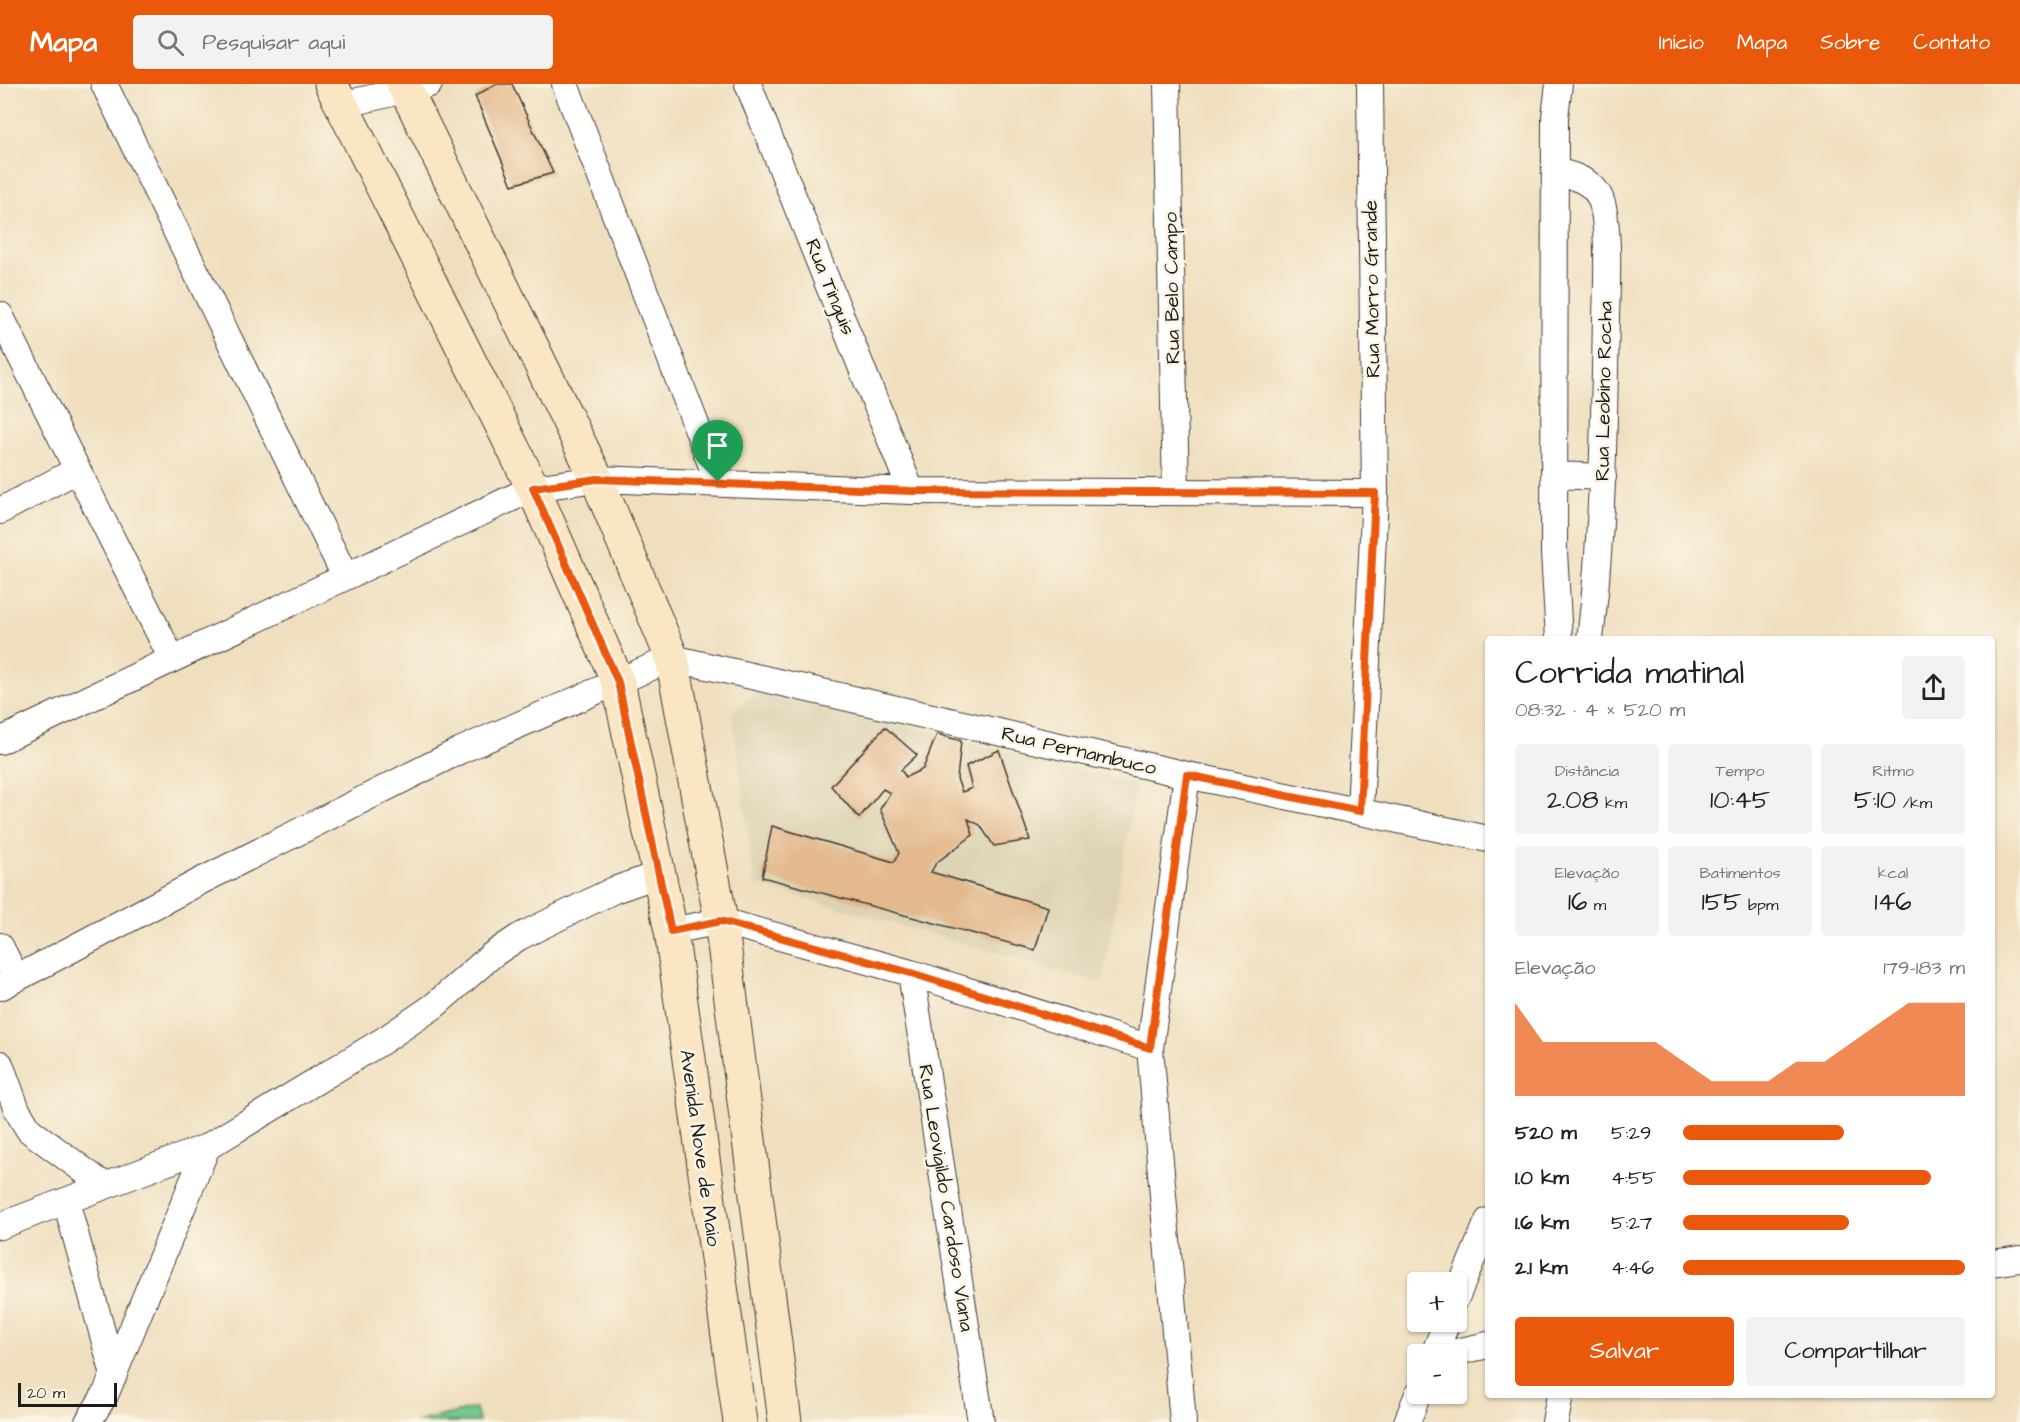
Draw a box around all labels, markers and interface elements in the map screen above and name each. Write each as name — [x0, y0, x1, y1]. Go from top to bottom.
search box — [133, 15, 553, 69]
text: Mapa — [30, 23, 97, 62]
icon: search — [154, 26, 187, 59]
text: Pesquisar aqui — [202, 27, 345, 58]
text: Início — [1659, 28, 1704, 57]
text: Mapa — [1737, 28, 1787, 57]
text: Sobre — [1820, 28, 1880, 57]
text: Contato — [1913, 28, 1990, 57]
street label: Rua Morro Grande — [1356, 200, 1388, 378]
street label: Rua Belo Campo — [1157, 212, 1187, 364]
street label: Rua Tinguis — [797, 235, 862, 340]
street label: Rua Leobino Rocha — [1588, 301, 1620, 481]
pin — [692, 420, 743, 482]
icon: arrive — [701, 429, 734, 462]
text: Corrida matinal — [1515, 650, 1745, 696]
button: share — [1902, 656, 1965, 719]
text: 08:32 · 4 × 520 m — [1515, 696, 1685, 724]
street label: Rua Pernambuco — [999, 720, 1159, 782]
text: Distância — [1555, 760, 1619, 782]
text: Tempo — [1716, 760, 1764, 782]
text: Ritmo — [1872, 760, 1914, 782]
text: 2.08 — [1547, 782, 1599, 818]
text: 10:45 — [1710, 782, 1770, 818]
text: 5:10 — [1854, 782, 1896, 818]
text: km — [1599, 792, 1627, 814]
text: /km — [1896, 792, 1932, 814]
text: Elevação — [1555, 862, 1619, 884]
text: Batimentos — [1699, 862, 1781, 884]
text: kcal — [1878, 862, 1908, 884]
text: 16 — [1568, 884, 1587, 920]
text: 155 — [1702, 884, 1742, 920]
text: 146 — [1874, 884, 1912, 920]
text: m — [1587, 894, 1606, 916]
text: bpm — [1742, 894, 1778, 916]
text: Elevação — [1515, 954, 1595, 982]
text: 179–183 m — [1883, 954, 1965, 982]
street label: Avenida Nove de Maio — [672, 1048, 728, 1248]
street label: Rua Leovigildo Cardoso Viana — [910, 1062, 981, 1334]
text: 520 m — [1515, 1119, 1577, 1147]
text: 5:29 — [1611, 1119, 1651, 1147]
text: 1.0 km — [1515, 1164, 1569, 1192]
text: 4:55 — [1611, 1164, 1656, 1192]
text: 1.6 km — [1515, 1209, 1569, 1237]
text: 5:27 — [1611, 1209, 1652, 1237]
text: 2.1 km — [1515, 1254, 1568, 1282]
text: 4:46 — [1611, 1254, 1654, 1282]
map controls — [1407, 1272, 1467, 1404]
button: + — [1407, 1272, 1467, 1332]
button: Salvar — [1515, 1317, 1734, 1386]
button: Compartilhar — [1746, 1317, 1965, 1386]
button: − — [1407, 1344, 1467, 1404]
scale bar — [18, 1380, 117, 1408]
text: 20 m — [27, 1382, 65, 1404]

